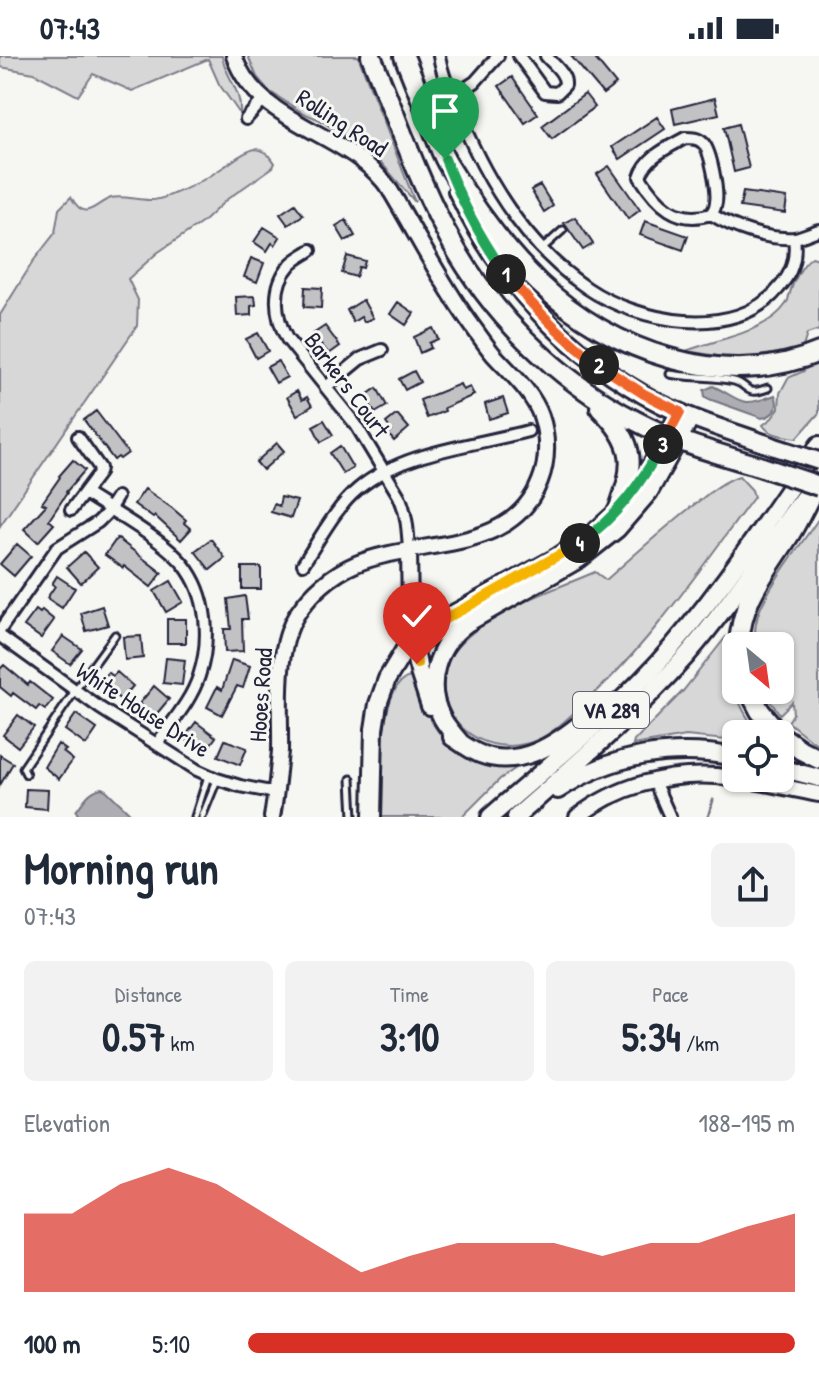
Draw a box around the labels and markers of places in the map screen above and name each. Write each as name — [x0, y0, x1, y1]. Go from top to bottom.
pin — [411, 77, 479, 159]
pin: 1 — [486, 254, 526, 294]
pin: 2 — [579, 345, 619, 385]
pin: 3 — [643, 424, 683, 464]
pin: 4 — [560, 523, 600, 563]
pin — [383, 582, 451, 664]

